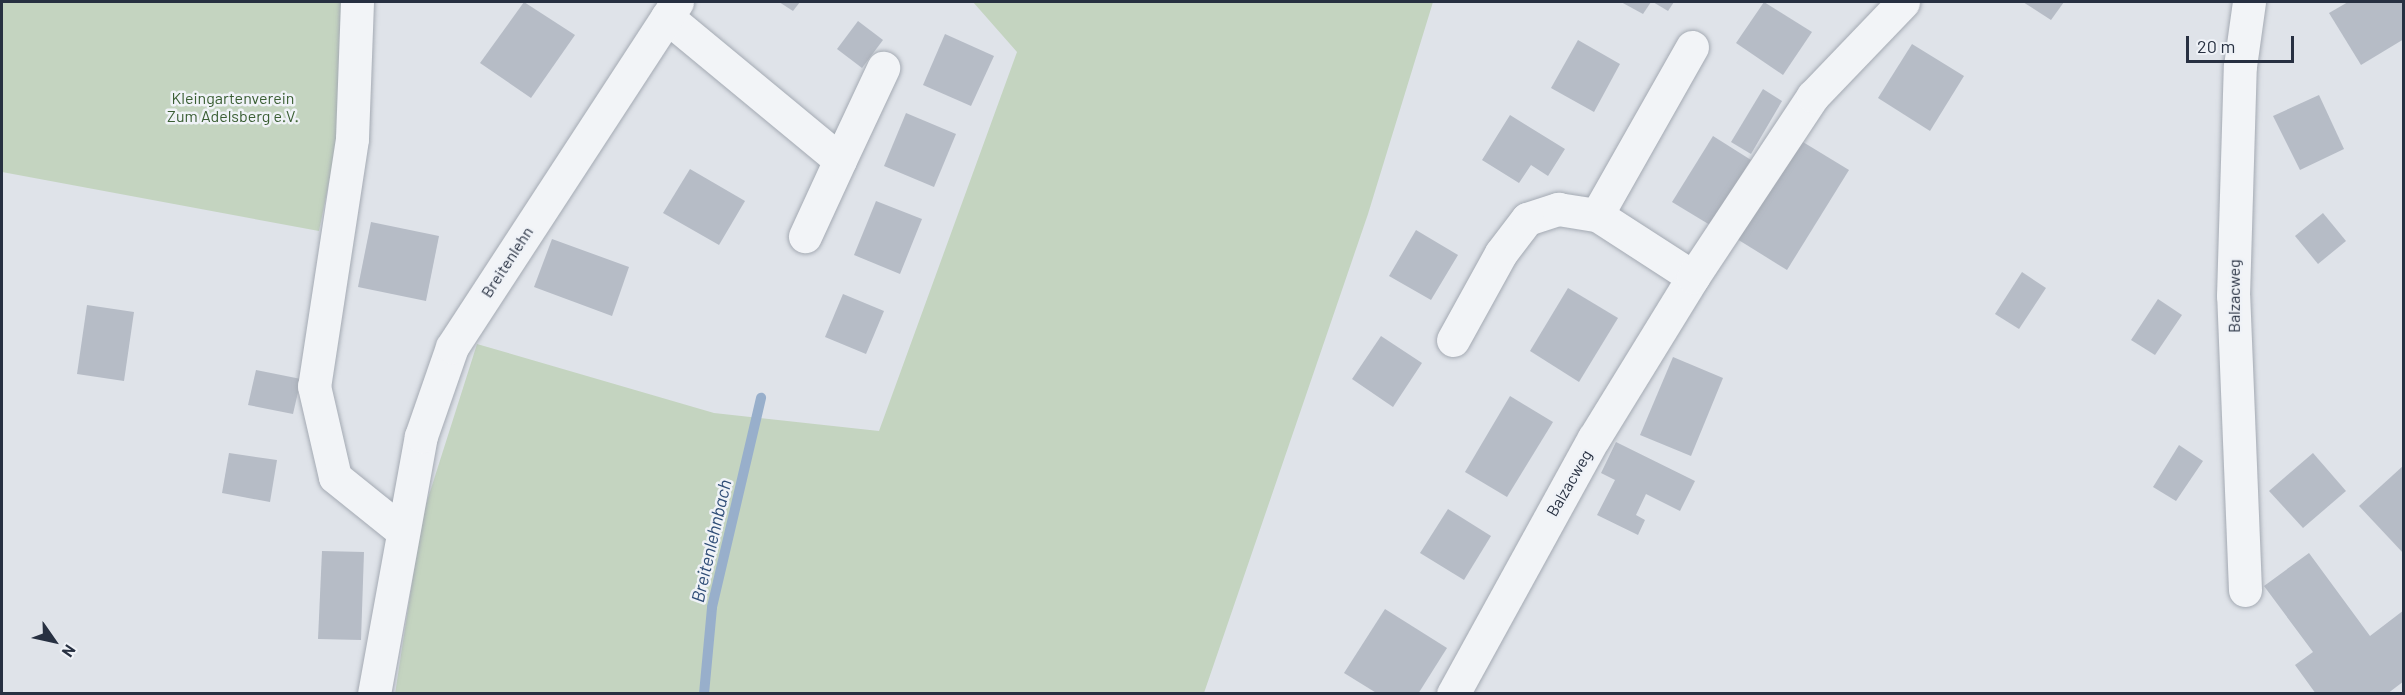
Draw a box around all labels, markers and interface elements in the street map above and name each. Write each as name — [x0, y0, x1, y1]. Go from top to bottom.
scale bar — [2189, 24, 2297, 62]
text: 20 m — [2197, 35, 2235, 57]
park label: Kleingartenverein Zum Adelsberg e.V. — [167, 88, 299, 126]
street label: Breitenlehn — [477, 223, 537, 301]
street label: Balzacweg — [2224, 259, 2244, 333]
street label: Balzacweg — [1542, 446, 1596, 520]
water label: Breitenlehnbach — [686, 477, 736, 605]
north arrow — [24, 611, 84, 671]
text: N — [58, 642, 80, 661]

